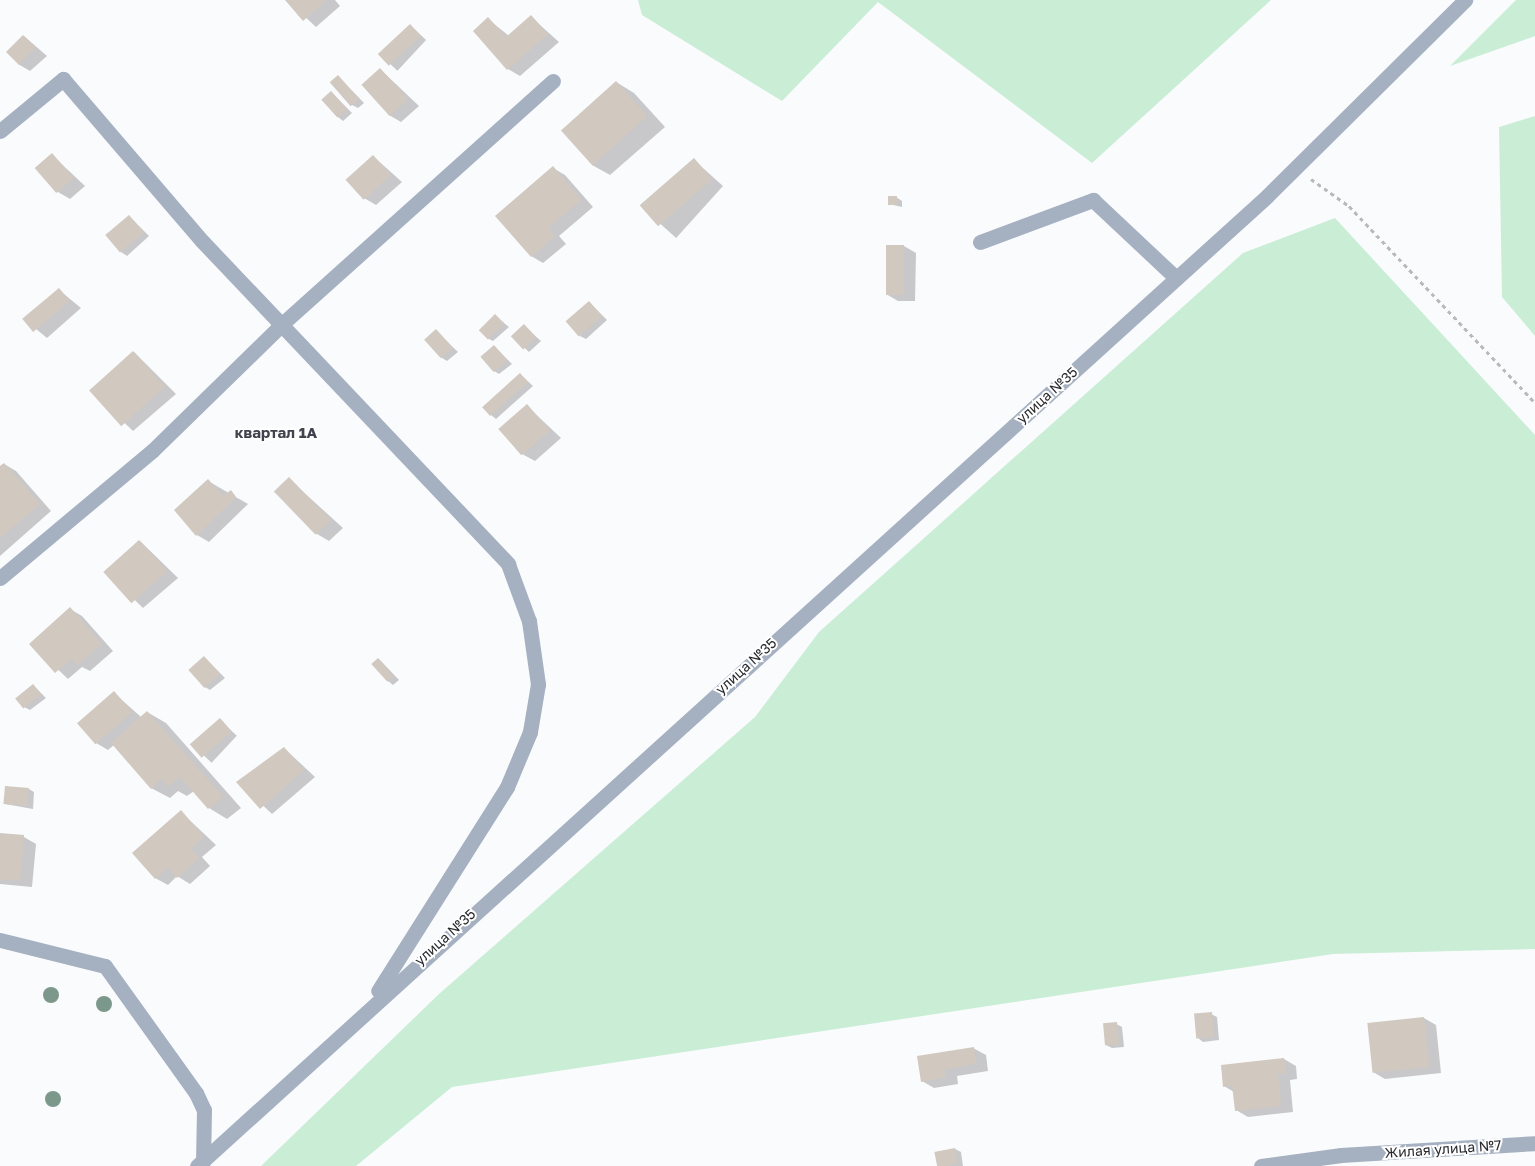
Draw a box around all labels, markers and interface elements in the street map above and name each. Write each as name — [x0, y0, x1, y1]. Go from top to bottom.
street label: улица №35 — [1013, 363, 1081, 427]
district label: квартал 1А — [235, 424, 317, 442]
street label: улица №35 — [712, 634, 780, 698]
street label: улица №35 — [411, 905, 479, 969]
street label: Жилая улица №7 — [1384, 1137, 1502, 1161]

